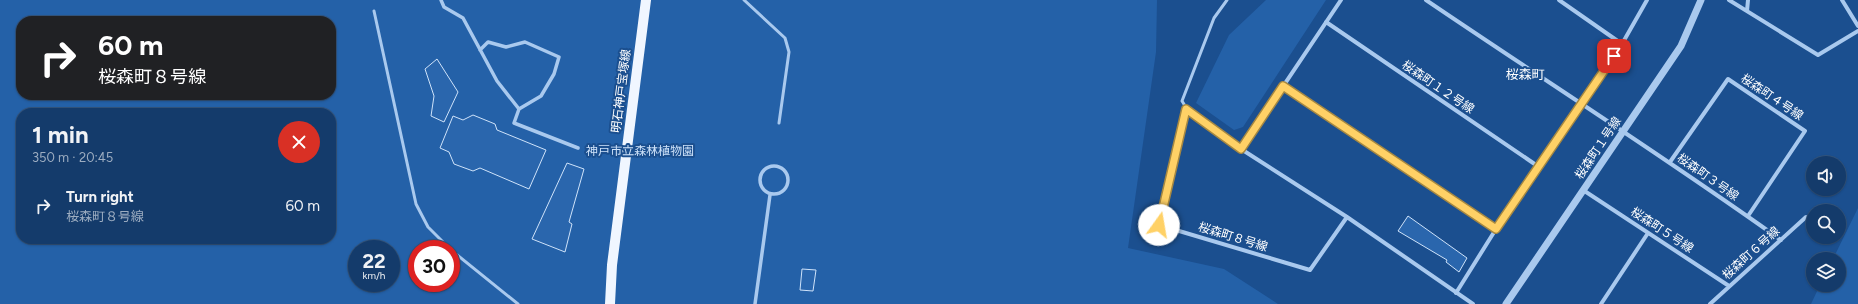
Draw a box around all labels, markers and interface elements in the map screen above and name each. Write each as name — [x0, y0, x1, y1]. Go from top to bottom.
text: 60 m — [98, 28, 163, 62]
icon: right — [32, 32, 84, 84]
pin — [1597, 39, 1631, 73]
icon: arrive — [1603, 45, 1625, 67]
street label: 明石神戸宝塚線 — [609, 48, 633, 134]
street label: 桜森町１２号線 — [1399, 58, 1477, 116]
text: 桜森町８号線 — [98, 66, 206, 88]
district label: 桜森町 — [1505, 67, 1545, 82]
street label: 桜森町４号線 — [1738, 71, 1806, 123]
street label: 桜森町１号線 — [1572, 114, 1624, 182]
text: 1 min — [32, 120, 89, 149]
button: close — [278, 121, 320, 163]
park label: 神戸市立森林植物園 — [586, 144, 694, 158]
text: 350 m · 20:45 — [32, 150, 113, 165]
street label: 桜森町３号線 — [1674, 151, 1742, 203]
map controls — [1806, 156, 1846, 292]
button: sound — [1806, 156, 1846, 196]
text: Turn right — [66, 188, 134, 206]
icon: right — [32, 195, 54, 217]
text: 60 m — [285, 197, 320, 215]
position arrow — [1138, 204, 1180, 246]
button: search — [1806, 204, 1846, 244]
street label: 桜森町５号線 — [1628, 205, 1696, 255]
text: 桜森町８号線 — [66, 209, 144, 224]
street label: 桜森町８号線 — [1197, 220, 1269, 254]
street label: 桜森町６号線 — [1720, 224, 1782, 282]
speed limit sign: 30 — [408, 240, 460, 292]
text: 22 — [362, 249, 386, 273]
button: layers — [1806, 252, 1846, 292]
text: km/h — [363, 269, 385, 282]

